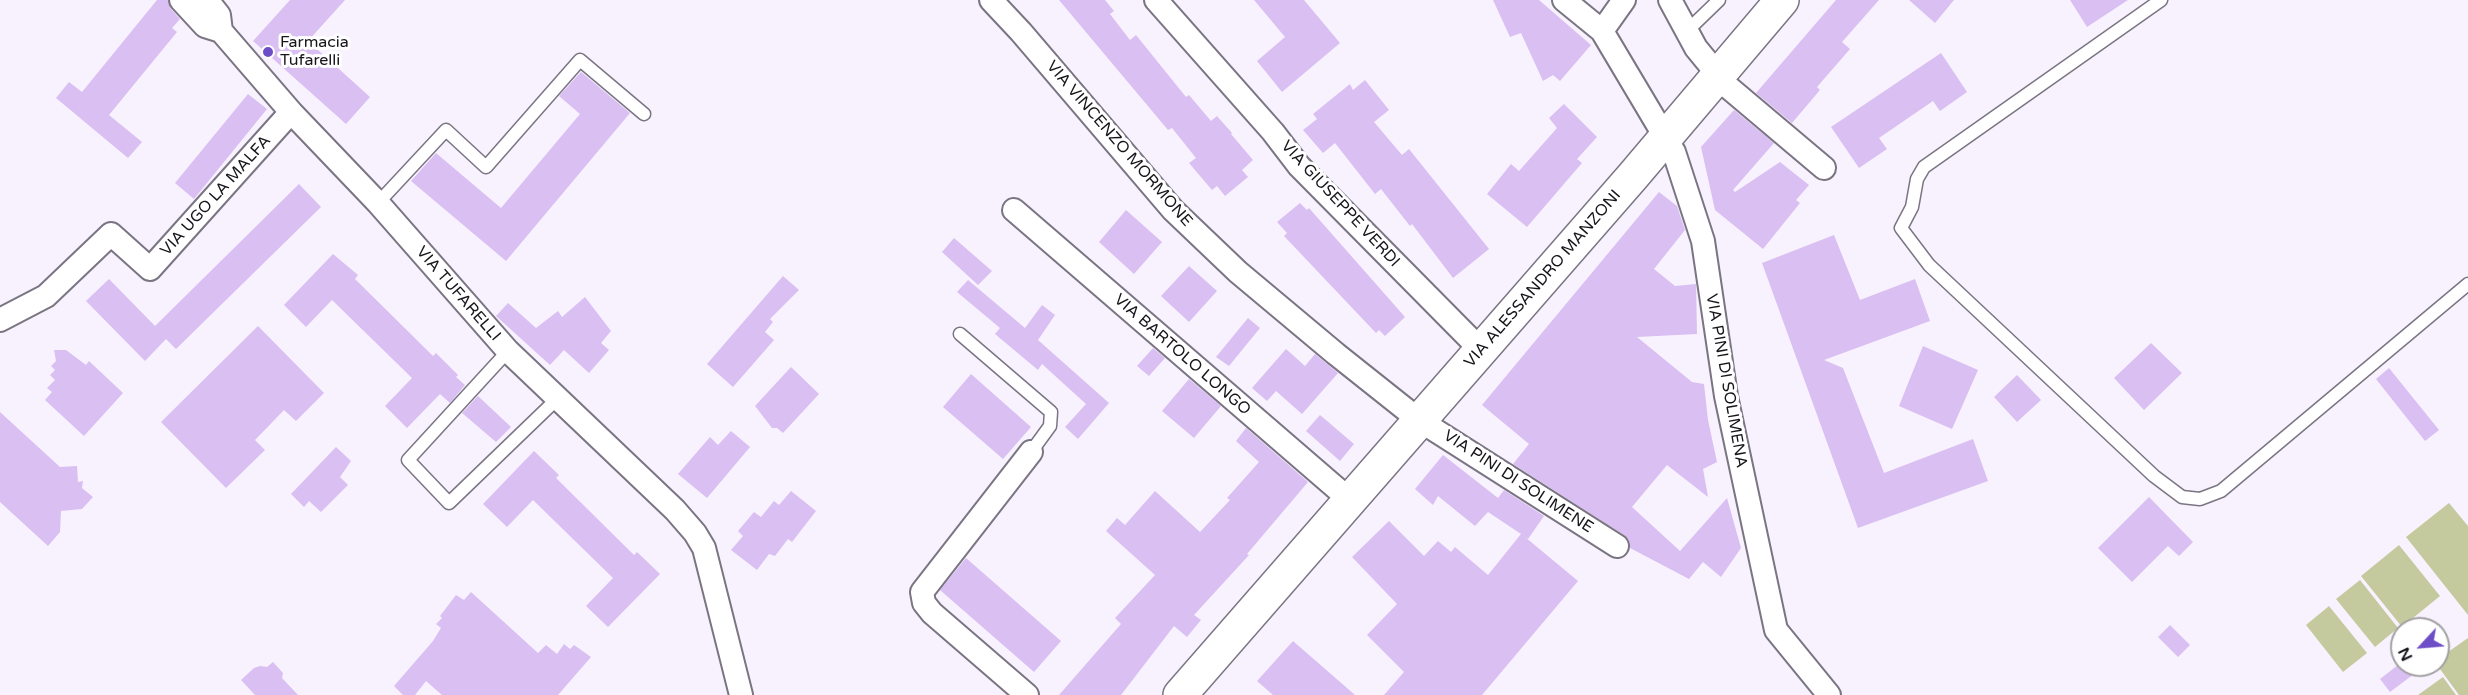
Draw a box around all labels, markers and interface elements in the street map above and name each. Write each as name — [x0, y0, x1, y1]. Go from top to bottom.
place label: Farmacia Tufarelli — [280, 33, 349, 71]
marker: Farmacia Tufarelli — [261, 45, 275, 59]
street label: VIA VINCENZO MORMONE — [1042, 57, 1196, 231]
street label: VIA UGO LA MALFA — [157, 132, 275, 260]
street label: VIA GIUSEPPE VERDI — [1276, 137, 1404, 271]
street label: VIA ALESSANDRO MANZONI — [1461, 186, 1625, 372]
street label: VIA TUFARELLI — [412, 243, 504, 345]
street label: VIA BARTOLO LONGO — [1110, 290, 1254, 420]
street label: VIA PINI DI SOLIMENA — [1701, 292, 1751, 470]
street label: VIA PINI DI SOLIMENE — [1440, 426, 1596, 538]
north arrow — [2390, 617, 2450, 677]
text: N — [2394, 644, 2417, 664]

